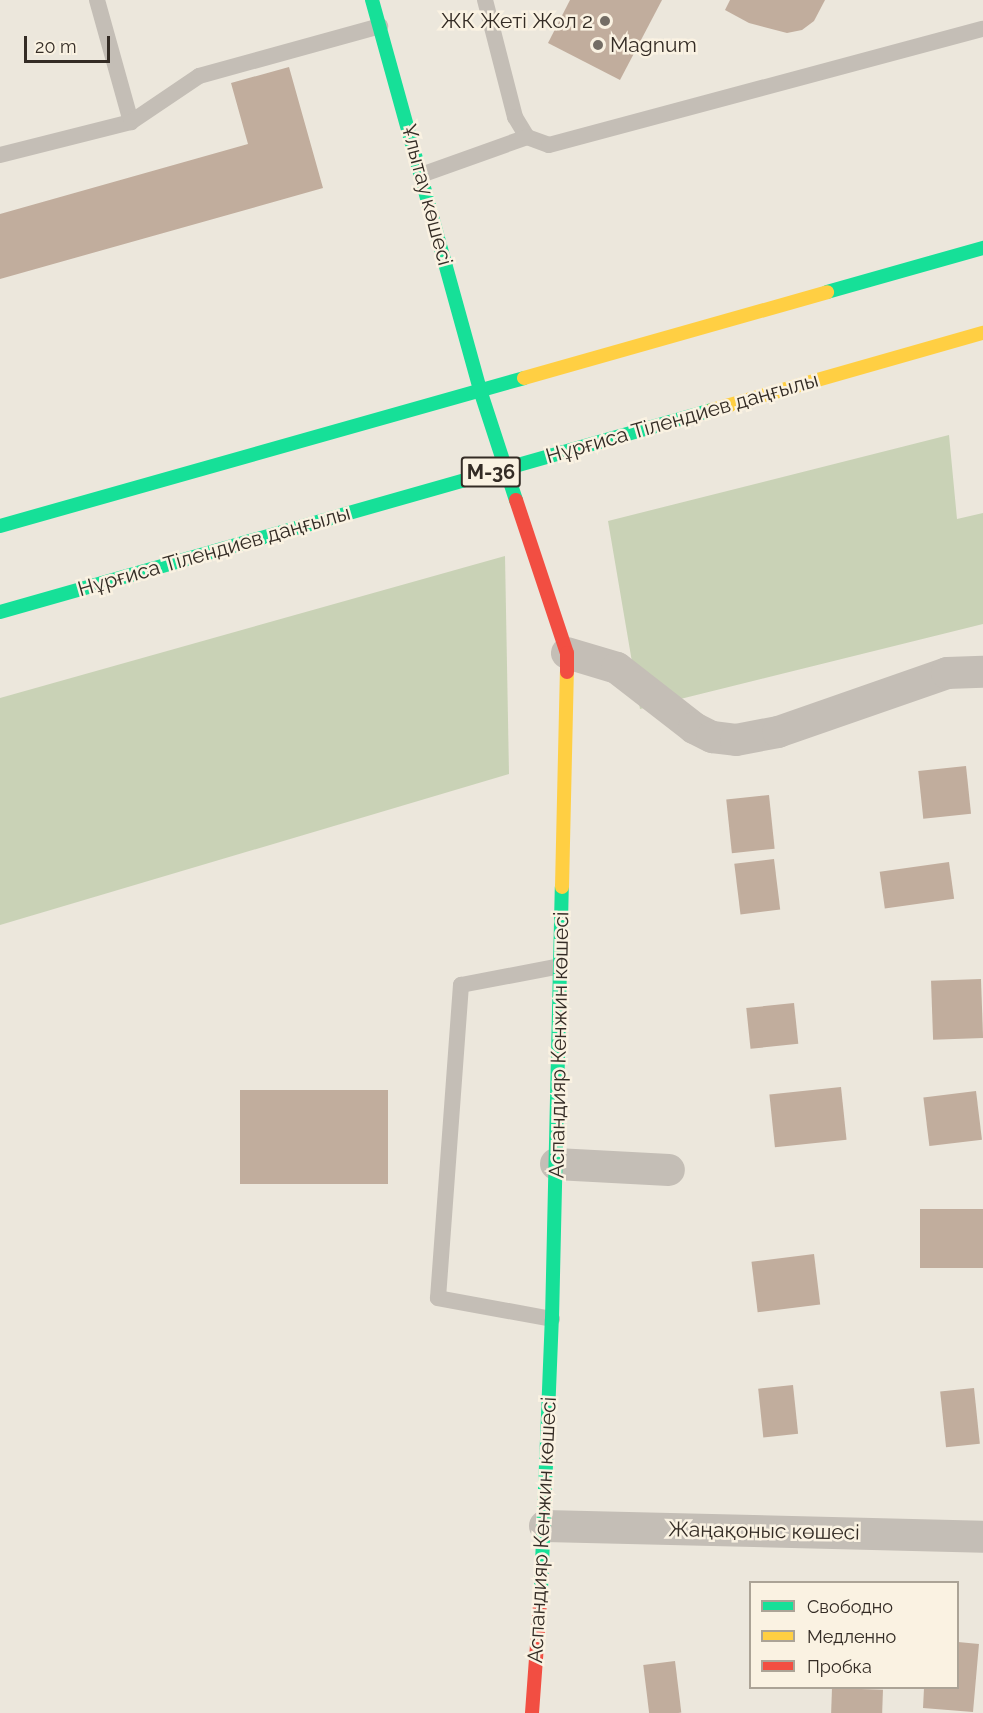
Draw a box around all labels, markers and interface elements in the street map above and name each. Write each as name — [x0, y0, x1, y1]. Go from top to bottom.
place label: ЖК Жеті Жол 2 — [441, 8, 593, 34]
marker: ЖК Жеті Жол 2 — [598, 14, 612, 28]
scale bar — [27, 24, 112, 62]
place label: Magnum — [610, 32, 697, 58]
text: 20 m — [35, 36, 77, 57]
marker: Magnum — [591, 38, 605, 52]
street label: Ұлытау көшесі — [396, 122, 458, 268]
street label: Нұрғиса Тілендиев даңғылы — [543, 367, 821, 469]
road number: M-36 — [460, 455, 522, 489]
street label: Нұрғиса Тілендиев даңғылы — [75, 500, 353, 602]
street label: Аспандияр Кенжин көшесі — [544, 911, 574, 1179]
street label: Аспандияр Кенжин көшесі — [522, 1396, 562, 1664]
street label: Жаңақоныс көшесі — [668, 1517, 860, 1545]
legend — [749, 1581, 959, 1689]
text: Свободно — [807, 1596, 893, 1617]
text: Медленно — [807, 1626, 896, 1647]
text: Пробка — [807, 1656, 872, 1677]

